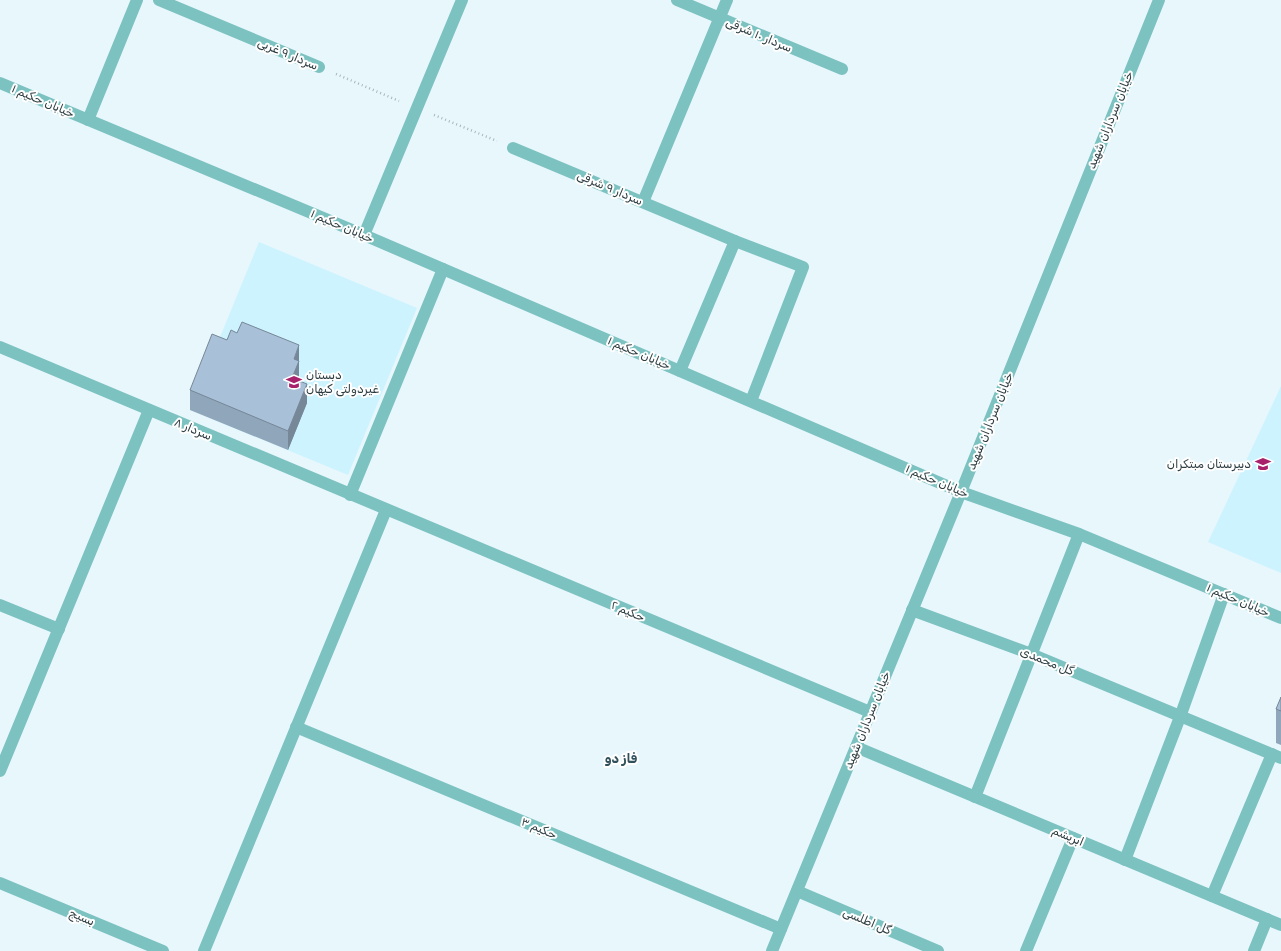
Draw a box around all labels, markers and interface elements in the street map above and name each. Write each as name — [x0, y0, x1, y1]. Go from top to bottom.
street label: سردار ۱۰ شرقی — [723, 15, 794, 56]
street label: سردار ۹ غربی — [255, 35, 320, 74]
street label: خیابان سرداران شهید — [1084, 69, 1137, 171]
street label: خیابان حکیم ۱ — [9, 81, 77, 121]
street label: سردار ۹ شرقی — [575, 168, 645, 209]
street label: خیابان حکیم ۱ — [308, 206, 376, 246]
street label: خیابان حکیم ۱ — [605, 333, 673, 373]
place label: دبستان غیردولتی کیهان — [306, 368, 379, 397]
street label: خیابان سرداران شهید — [964, 370, 1017, 472]
school or university icon: دبستان غیردولتی کیهان — [285, 373, 303, 391]
street label: سردار ۸ — [172, 415, 214, 444]
school or university icon: دبیرستان مبتکران — [1254, 455, 1272, 473]
place label: دبیرستان مبتکران — [1167, 457, 1251, 472]
street label: خیابان حکیم ۱ — [903, 461, 971, 501]
street label: خیابان حکیم ۱ — [1204, 580, 1272, 620]
street label: حکیم ۲ — [609, 598, 647, 625]
street label: گل محمدی — [1018, 644, 1076, 678]
street label: خیابان سرداران شهید — [841, 669, 894, 771]
district label: فاز دو — [605, 751, 638, 766]
street label: حکیم ۳ — [519, 814, 559, 843]
street label: ابریشم — [1050, 823, 1086, 850]
street label: بسیج — [67, 905, 97, 930]
street label: گل اطلسی — [840, 905, 894, 939]

